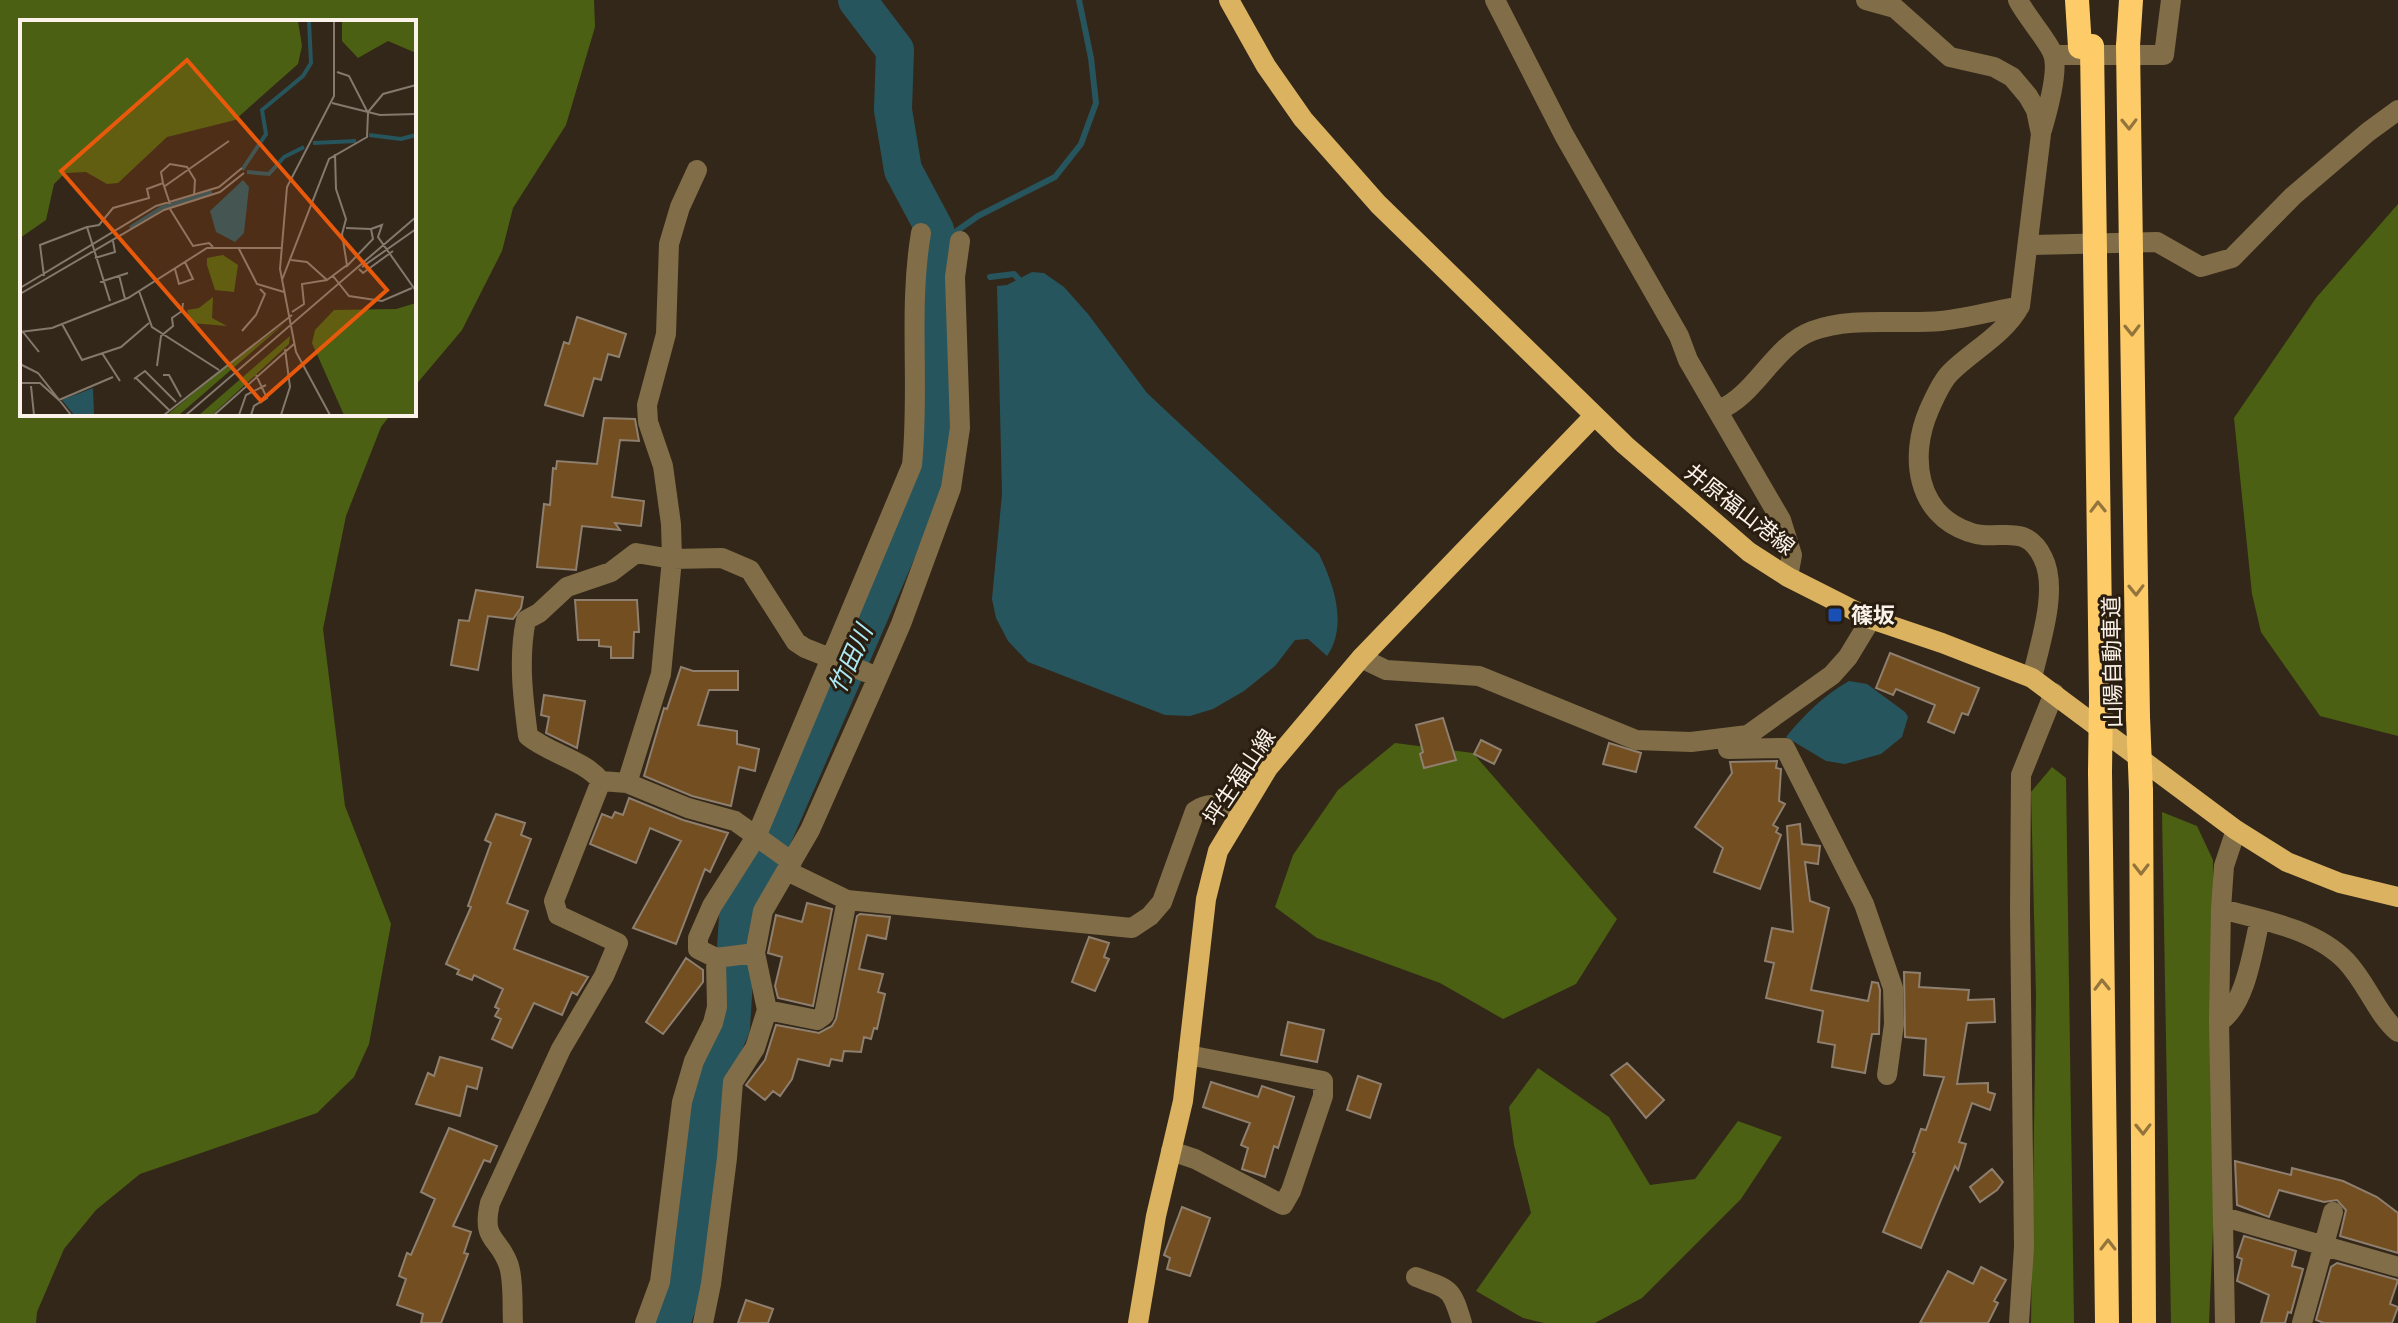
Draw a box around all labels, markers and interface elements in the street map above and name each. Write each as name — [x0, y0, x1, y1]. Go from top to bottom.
inset map — [20, 20, 416, 416]
one-way arrow — [2121, 118, 2138, 131]
one-way arrow — [2124, 324, 2141, 337]
street label: 井原福山港線 — [1678, 455, 1802, 563]
one-way arrow — [2089, 500, 2107, 513]
one-way arrow — [2128, 584, 2145, 597]
street label: 山陽自動車道 — [2094, 596, 2130, 728]
place label: 篠坂 — [1851, 598, 1895, 632]
marker: 篠坂 — [1826, 606, 1844, 624]
water label: 竹田川 — [819, 616, 882, 699]
street label: 坪生福山線 — [1194, 722, 1284, 832]
one-way arrow — [2132, 863, 2150, 876]
one-way arrow — [2094, 978, 2111, 991]
one-way arrow — [2135, 1123, 2152, 1136]
one-way arrow — [2099, 1238, 2116, 1251]

